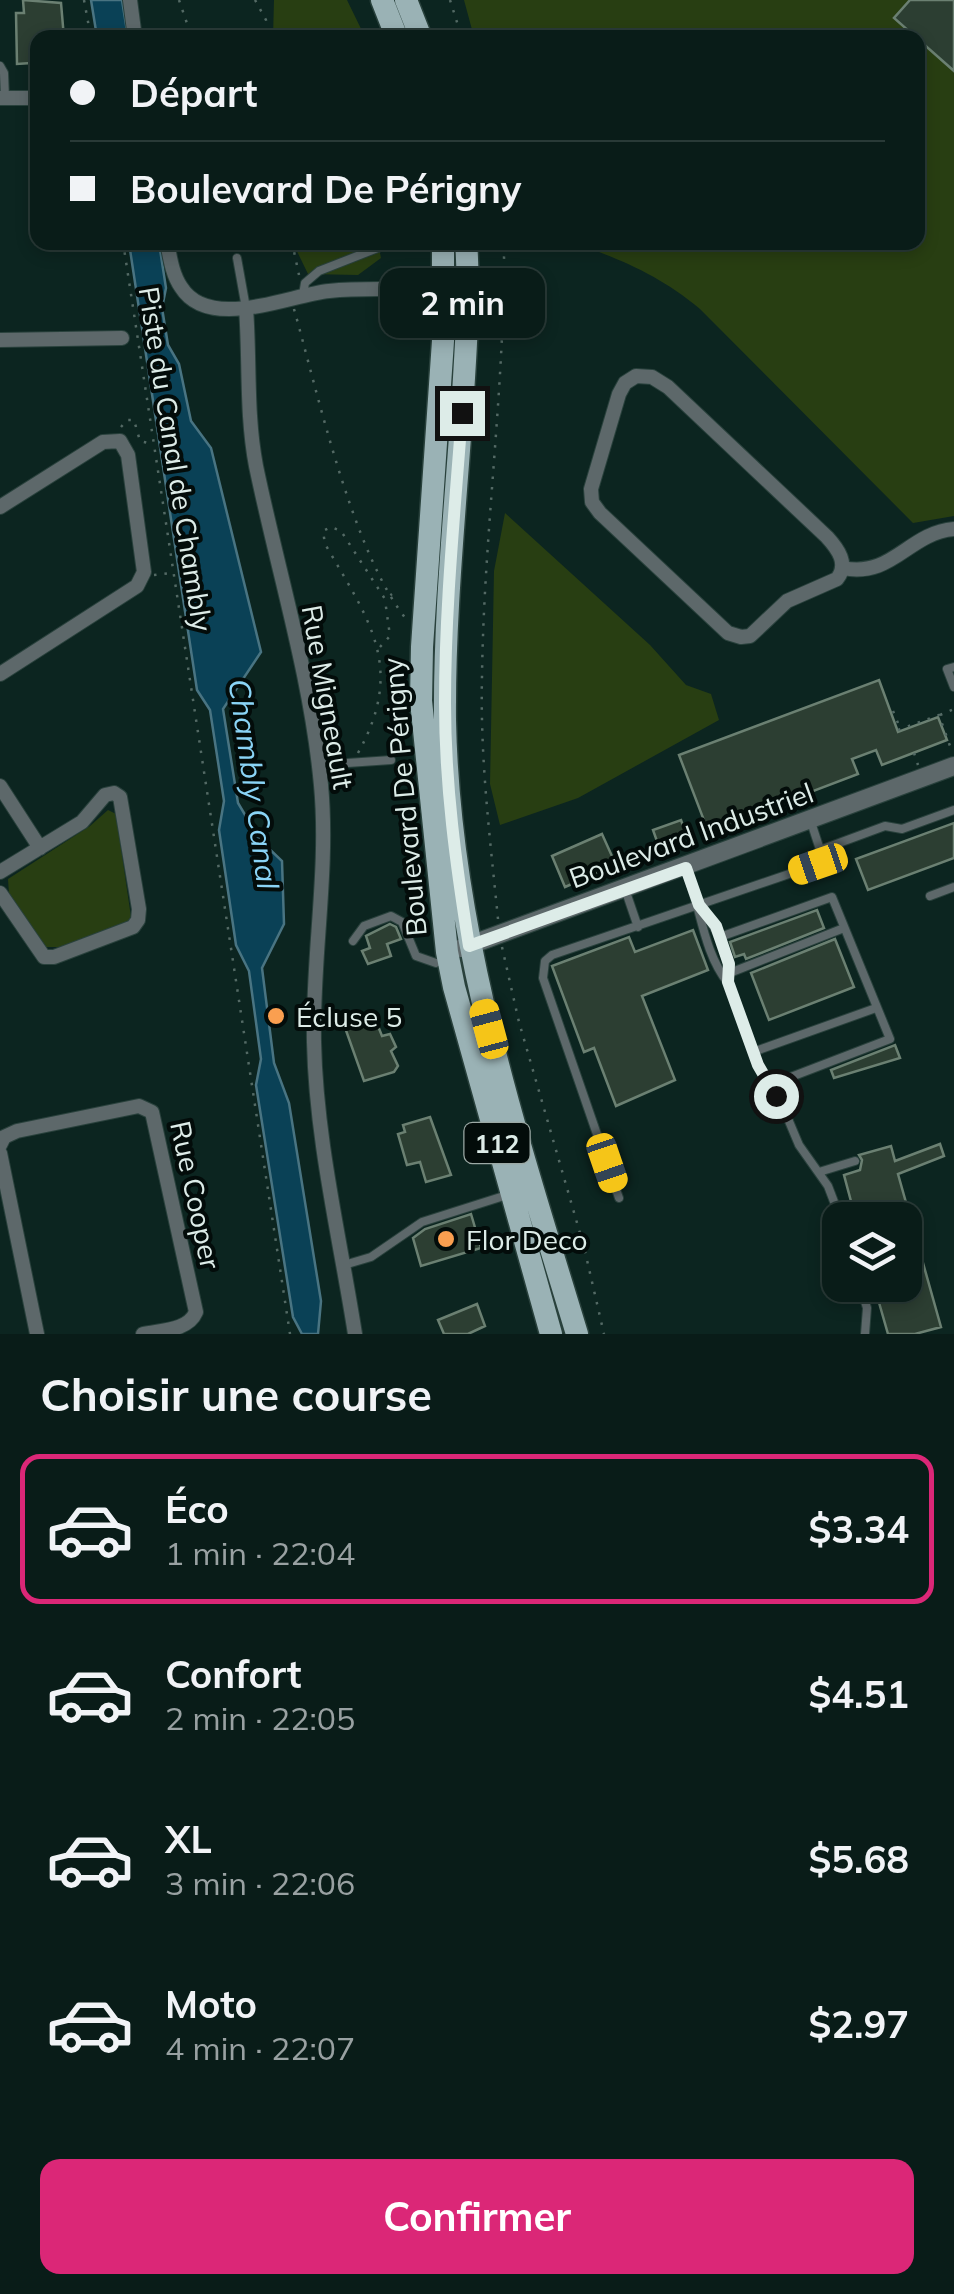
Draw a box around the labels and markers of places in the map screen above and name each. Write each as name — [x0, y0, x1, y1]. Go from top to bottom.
place label: Écluse 5 — [296, 999, 402, 1034]
marker: Écluse 5 — [265, 1005, 287, 1027]
place label: Flor Deco — [466, 1222, 588, 1257]
marker: Flor Deco — [435, 1228, 457, 1250]

